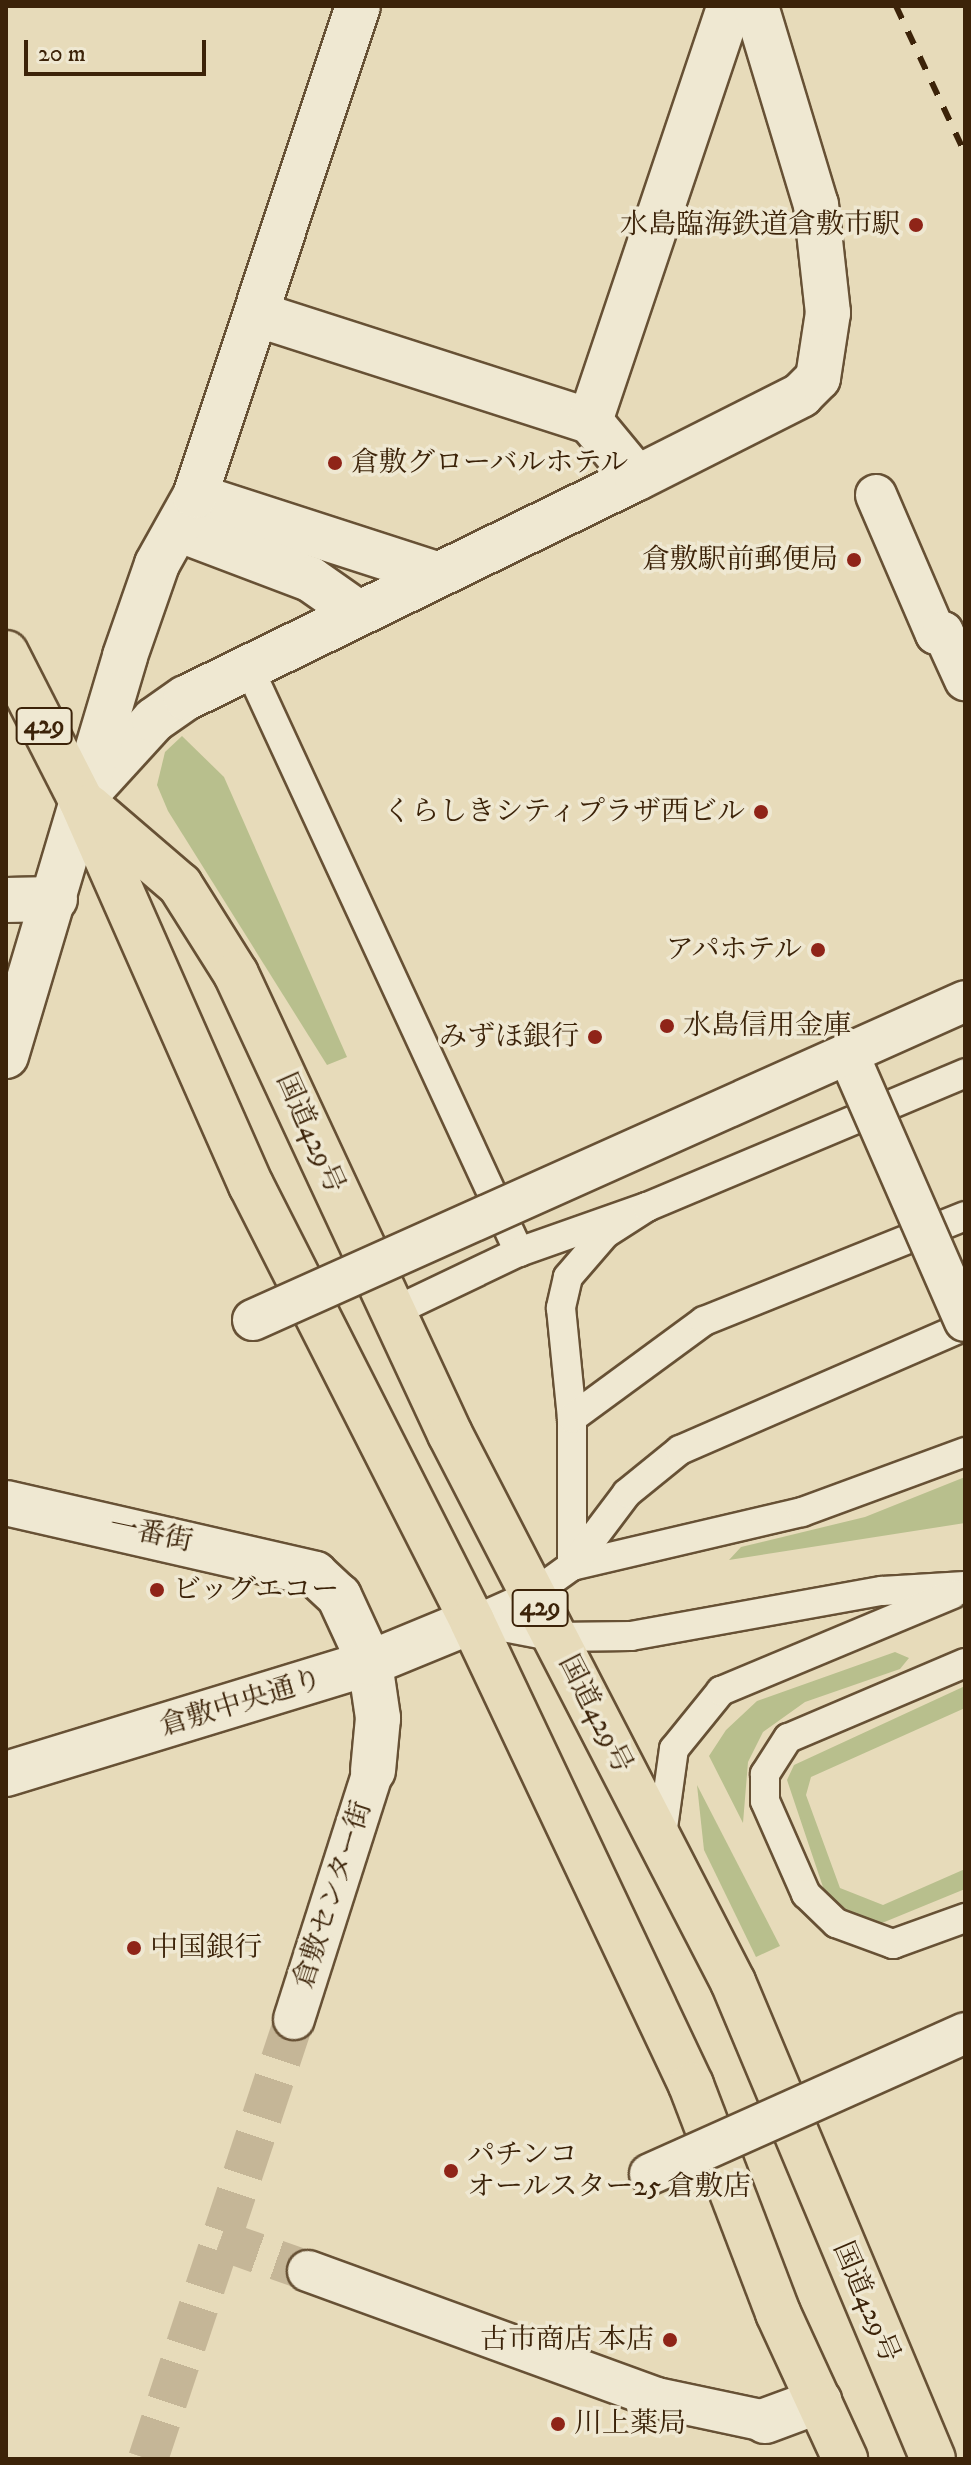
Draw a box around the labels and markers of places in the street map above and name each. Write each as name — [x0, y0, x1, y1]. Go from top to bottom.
place label: 水島臨海鉄道倉敷市駅 — [620, 208, 900, 242]
marker: 水島臨海鉄道倉敷市駅 — [907, 216, 925, 234]
place label: 倉敷グローバルホテル — [351, 446, 631, 480]
marker: 倉敷グローバルホテル — [326, 454, 344, 472]
place label: 倉敷駅前郵便局 — [642, 543, 838, 577]
marker: 倉敷駅前郵便局 — [845, 551, 863, 569]
place label: くらしきシティプラザ西ビル — [381, 795, 745, 829]
marker: くらしきシティプラザ西ビル — [752, 803, 770, 821]
place label: アパホテル — [662, 933, 802, 967]
marker: アパホテル — [809, 941, 827, 959]
place label: 水島信用金庫 — [683, 1009, 851, 1043]
marker: 水島信用金庫 — [658, 1017, 676, 1035]
place label: みずほ銀行 — [439, 1020, 579, 1054]
marker: みずほ銀行 — [586, 1028, 604, 1046]
place label: ビッグエコー — [173, 1573, 341, 1607]
marker: ビッグエコー — [148, 1581, 166, 1599]
place label: 中国銀行 — [150, 1931, 262, 1965]
marker: 中国銀行 — [125, 1939, 143, 1957]
place label: パチンコ オールスター25 倉敷店 — [467, 2138, 753, 2204]
marker: パチンコ オールスター25 倉敷店 — [442, 2162, 460, 2180]
place label: 古市商店 本店 — [480, 2323, 654, 2357]
marker: 古市商店 本店 — [661, 2331, 679, 2349]
place label: 川上薬局 — [574, 2407, 686, 2441]
marker: 川上薬局 — [549, 2415, 567, 2433]

